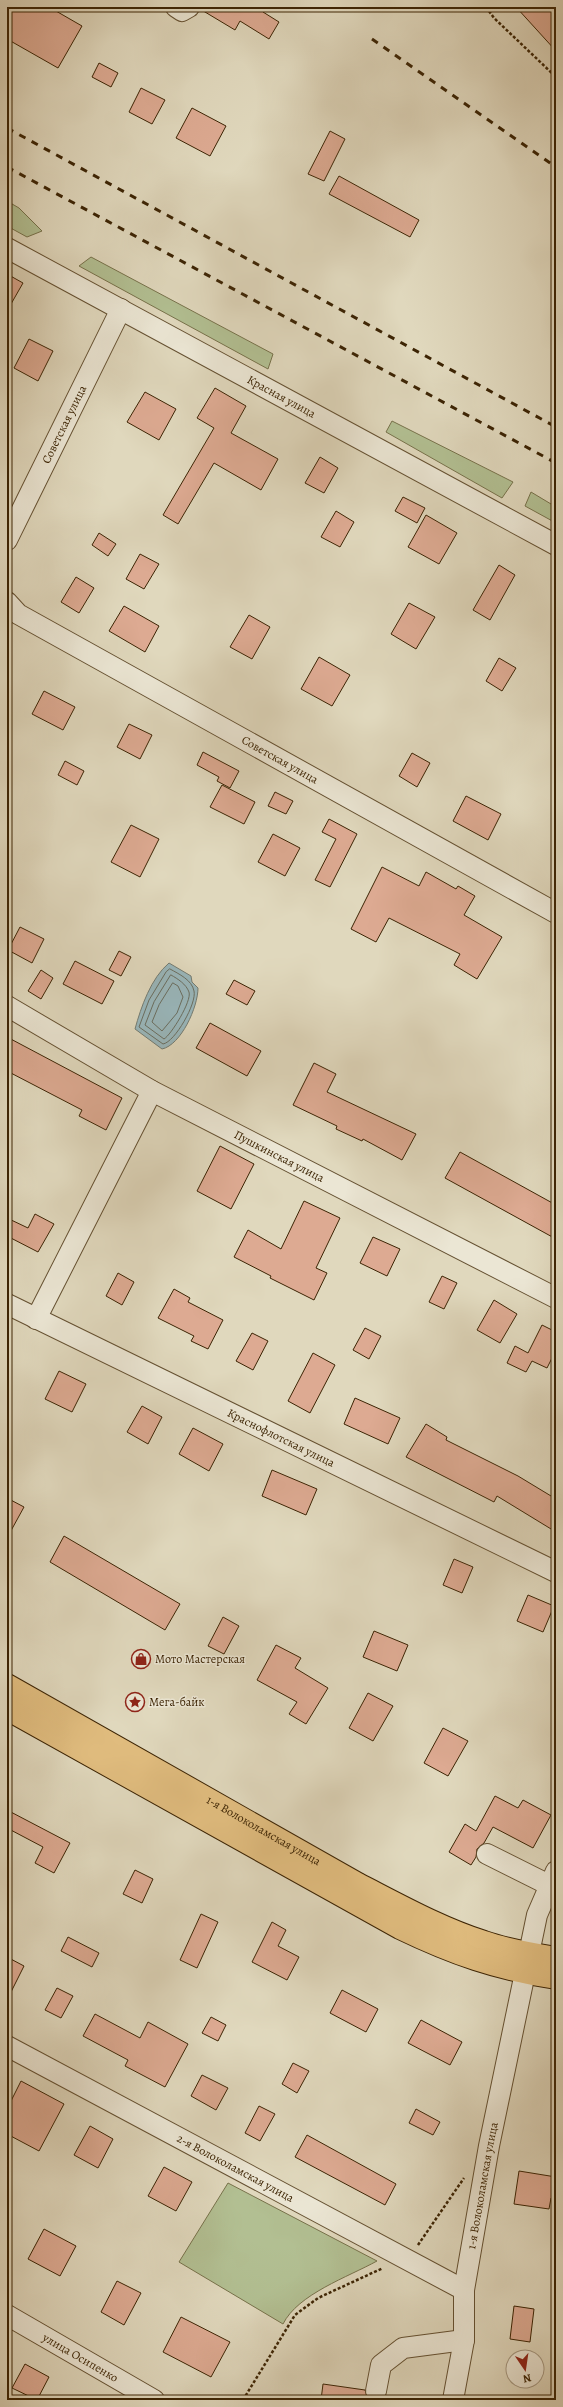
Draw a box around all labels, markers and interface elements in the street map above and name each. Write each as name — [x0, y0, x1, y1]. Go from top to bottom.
street label: Красная улица — [244, 371, 319, 422]
street label: Советская улица — [38, 382, 90, 466]
street label: Советская улица — [239, 732, 322, 788]
street label: Пушкинская улица — [231, 1126, 327, 1186]
street label: Краснофлотская улица — [225, 1405, 338, 1471]
shop icon: Мото Мастерская — [130, 1648, 152, 1670]
place label: Мото Мастерская — [155, 1651, 245, 1667]
place icon: Мега-байк — [124, 1691, 146, 1713]
place label: Мега-байк — [149, 1694, 205, 1710]
street label: 1-я Волоколамская улица — [204, 1792, 324, 1870]
street label: 1-я Волоколамская улица — [463, 2120, 502, 2251]
street label: 2-я Волоколамская улица — [174, 2130, 297, 2206]
street label: улица Осипенко — [39, 2329, 121, 2386]
north arrow — [505, 2349, 545, 2389]
text: N — [522, 2370, 533, 2386]

